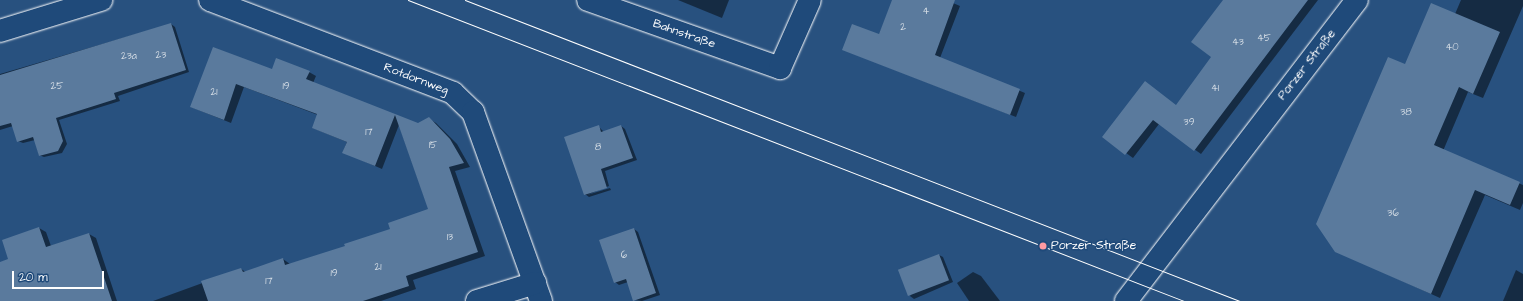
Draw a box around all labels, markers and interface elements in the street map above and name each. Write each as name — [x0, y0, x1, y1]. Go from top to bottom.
house number: 4 — [923, 6, 929, 18]
street label: Bahnstraße — [651, 17, 717, 51]
house number: 2 — [900, 22, 906, 34]
street label: Porzer Straße — [1275, 27, 1339, 103]
house number: 45 — [1257, 33, 1271, 45]
house number: 43 — [1232, 37, 1244, 49]
house number: 40 — [1445, 42, 1459, 54]
house number: 23 — [156, 50, 166, 62]
house number: 23a — [121, 51, 137, 63]
street label: Rotdornweg — [382, 60, 450, 98]
house number: 25 — [51, 81, 63, 93]
house number: 19 — [283, 81, 289, 93]
house number: 41 — [1211, 83, 1219, 95]
house number: 21 — [210, 87, 218, 99]
house number: 38 — [1400, 107, 1412, 119]
house number: 39 — [1184, 117, 1194, 129]
house number: 17 — [365, 127, 373, 139]
house number: 15 — [429, 140, 437, 152]
house number: 8 — [595, 142, 601, 154]
house number: 36 — [1387, 208, 1399, 220]
house number: 13 — [447, 232, 453, 244]
place label: Porzer Straße — [1051, 239, 1136, 253]
marker: Porzer Straße — [1038, 241, 1048, 251]
house number: 6 — [621, 250, 627, 262]
house number: 21 — [374, 262, 382, 274]
scale bar — [14, 263, 106, 289]
house number: 19 — [331, 268, 337, 280]
text: 20 m — [19, 269, 48, 286]
house number: 17 — [265, 276, 273, 288]

